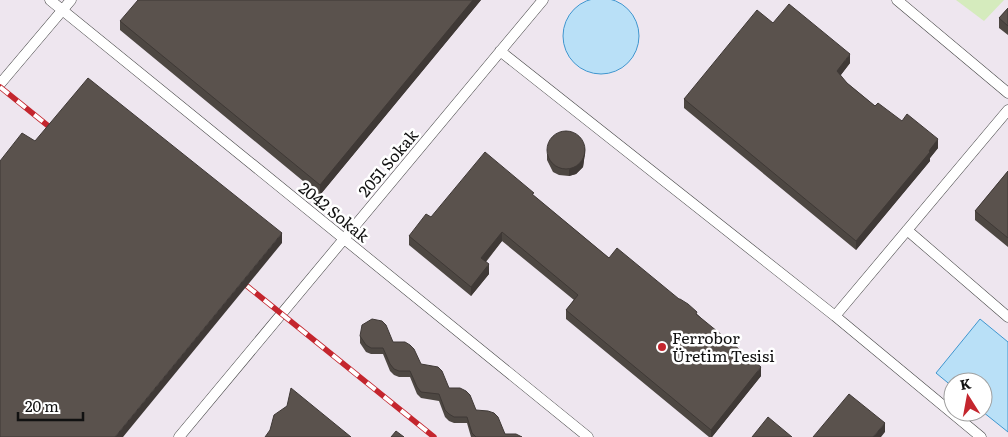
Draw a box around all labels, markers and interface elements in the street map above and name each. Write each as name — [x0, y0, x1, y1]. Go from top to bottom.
street label: 2051 Sokak — [352, 123, 423, 201]
street label: 2042 Sokak — [294, 175, 375, 247]
place label: Ferrobor Üretim Tesisi — [672, 325, 775, 367]
marker: Ferrobor Üretim Tesisi — [656, 341, 668, 353]
north arrow — [943, 372, 993, 422]
text: K — [958, 372, 973, 394]
scale bar — [18, 390, 82, 422]
text: 20 m — [25, 394, 59, 417]

